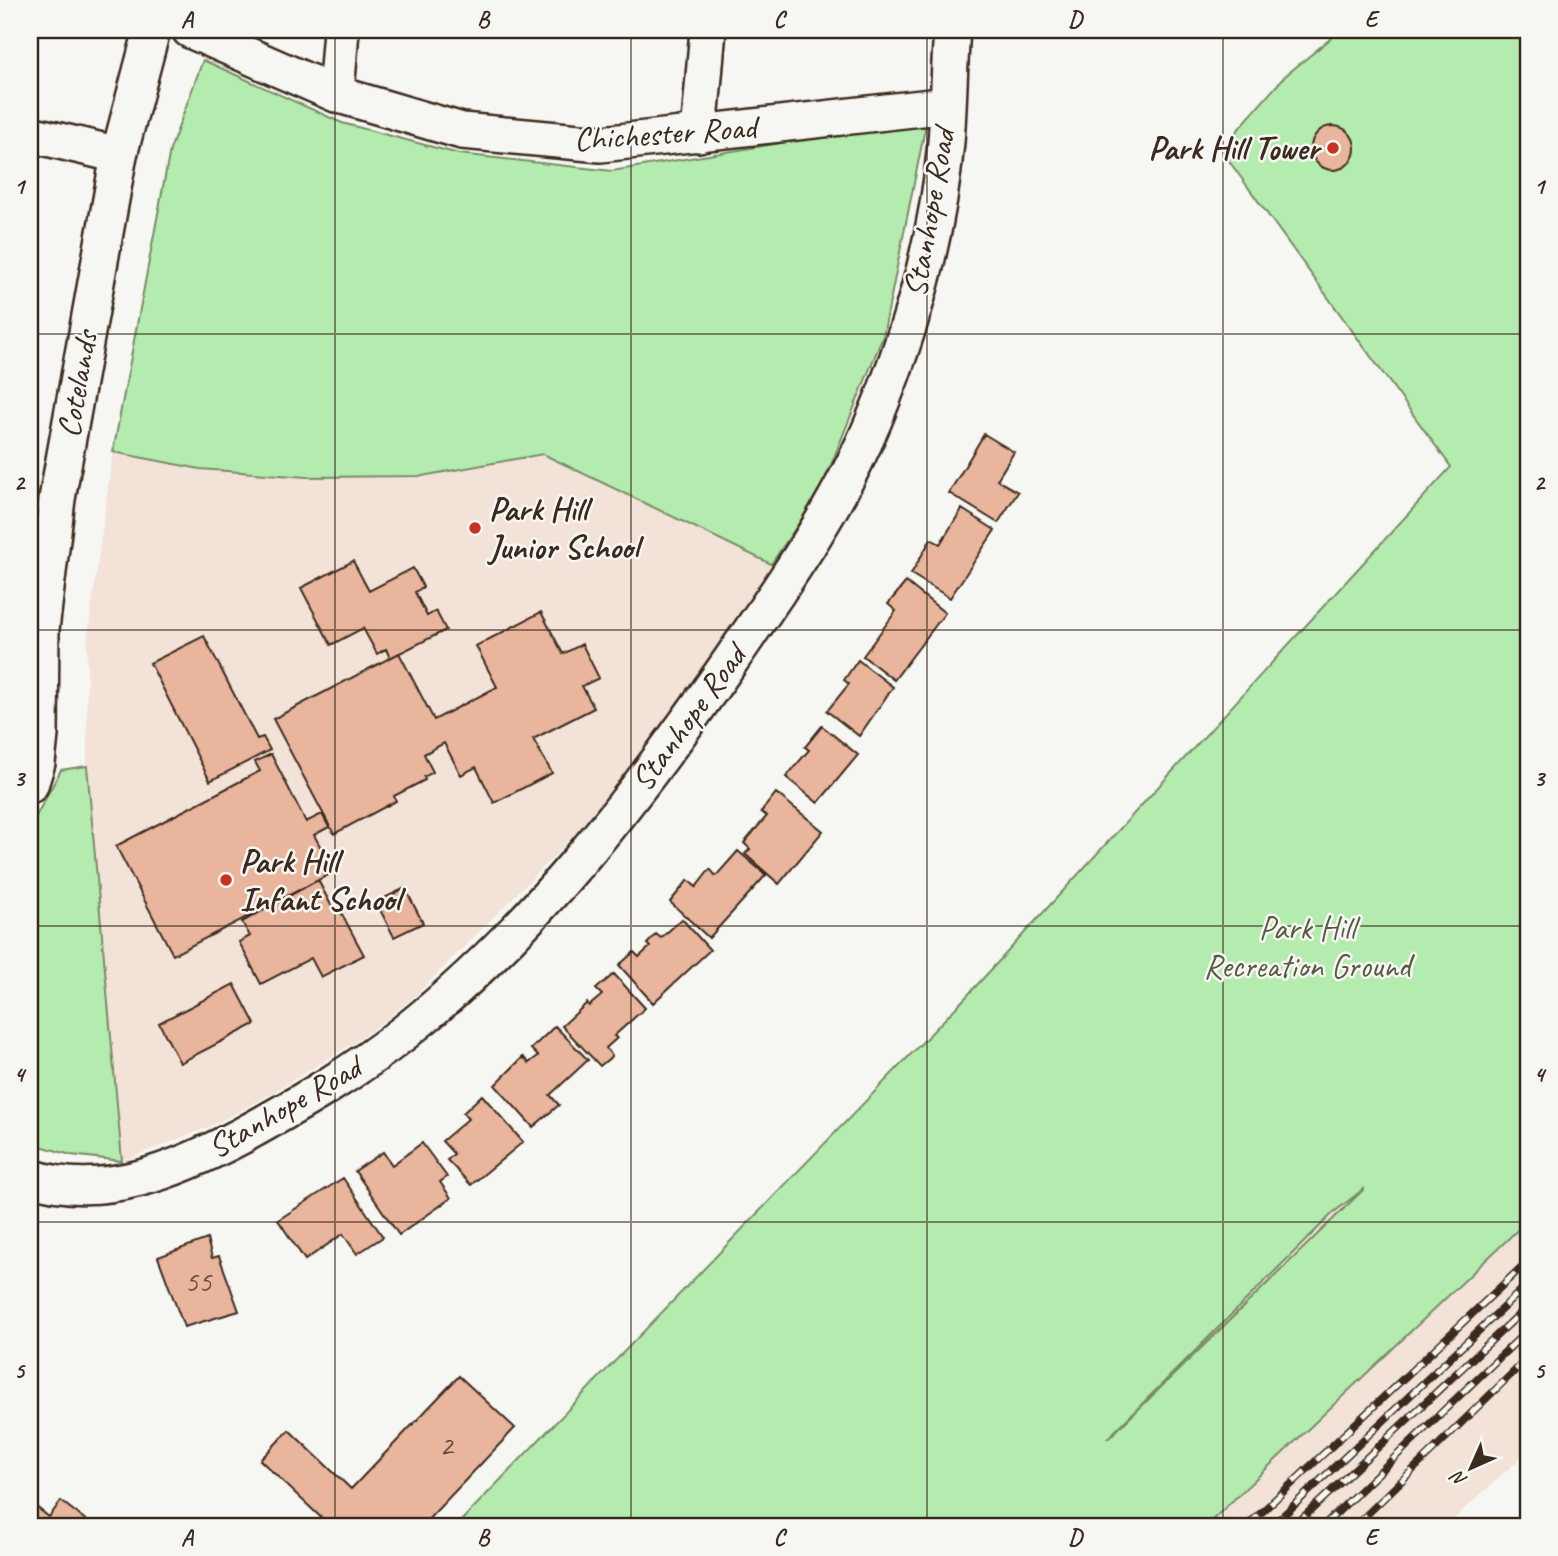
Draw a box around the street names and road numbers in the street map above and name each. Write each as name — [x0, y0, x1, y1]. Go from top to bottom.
street label: Chichester Road — [573, 105, 762, 160]
street label: Stanhope Road — [894, 121, 965, 300]
street label: Cotelands — [47, 325, 107, 440]
street label: Stanhope Road — [621, 633, 758, 799]
street label: Stanhope Road — [200, 1044, 372, 1168]

